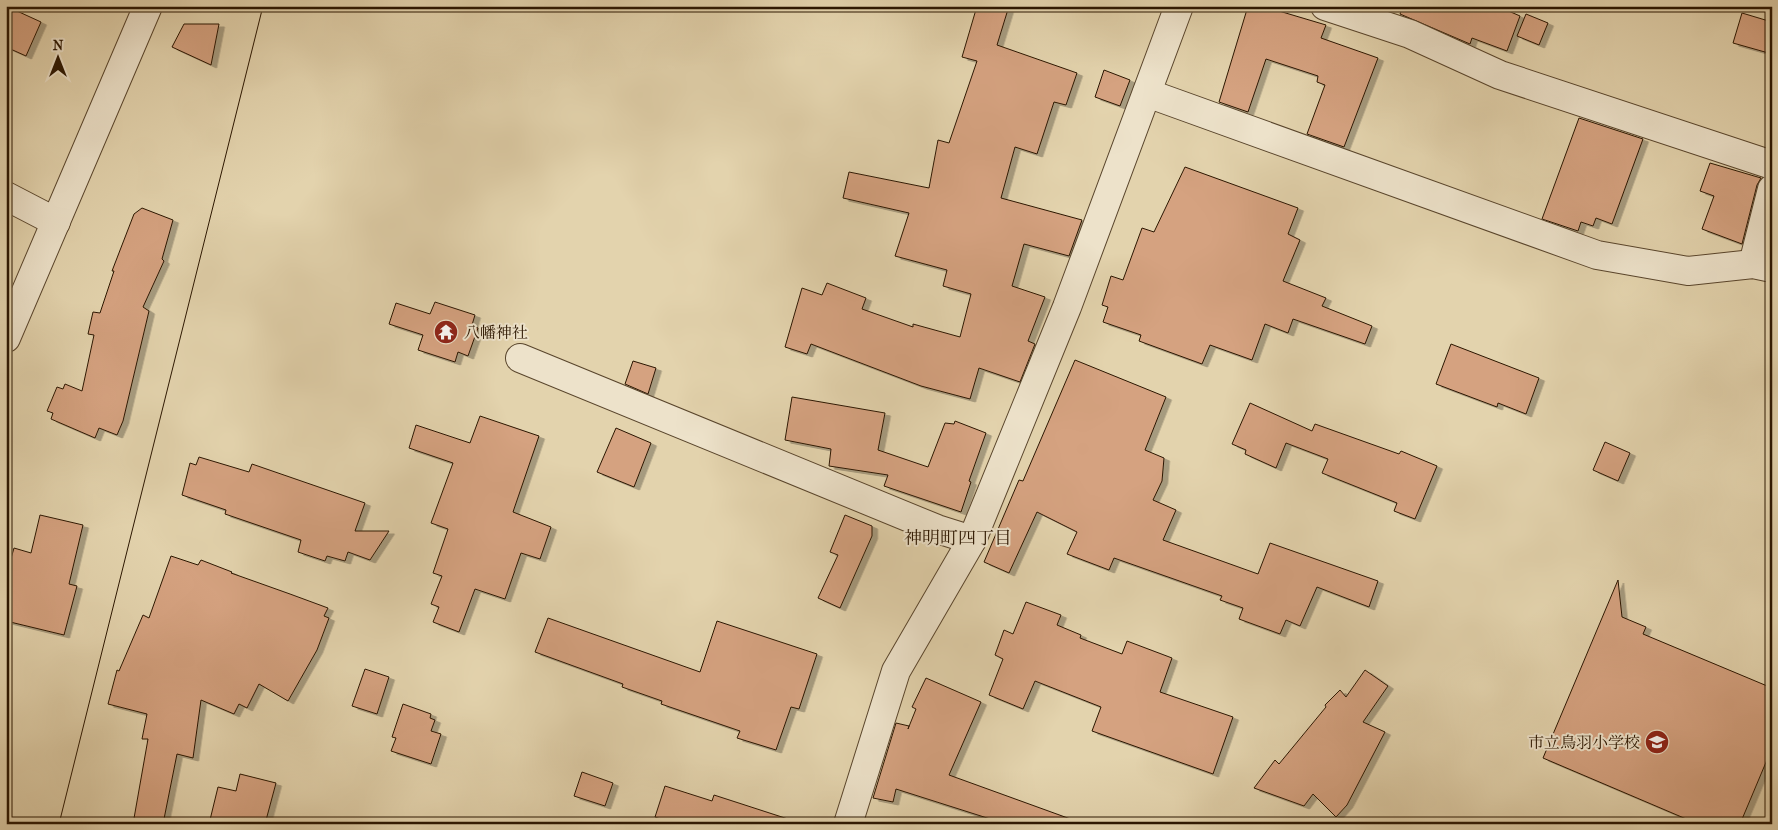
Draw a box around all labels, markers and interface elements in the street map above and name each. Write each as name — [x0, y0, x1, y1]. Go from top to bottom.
north arrow — [32, 32, 82, 82]
text: N — [53, 37, 64, 54]
temple icon: 八幡神社 — [433, 319, 459, 345]
place label: 八幡神社 — [464, 323, 528, 342]
district label: 神明町四丁目 — [904, 528, 1012, 549]
school or university icon: 市立鳥羽小学校 — [1644, 729, 1670, 755]
place label: 市立鳥羽小学校 — [1528, 733, 1640, 752]

